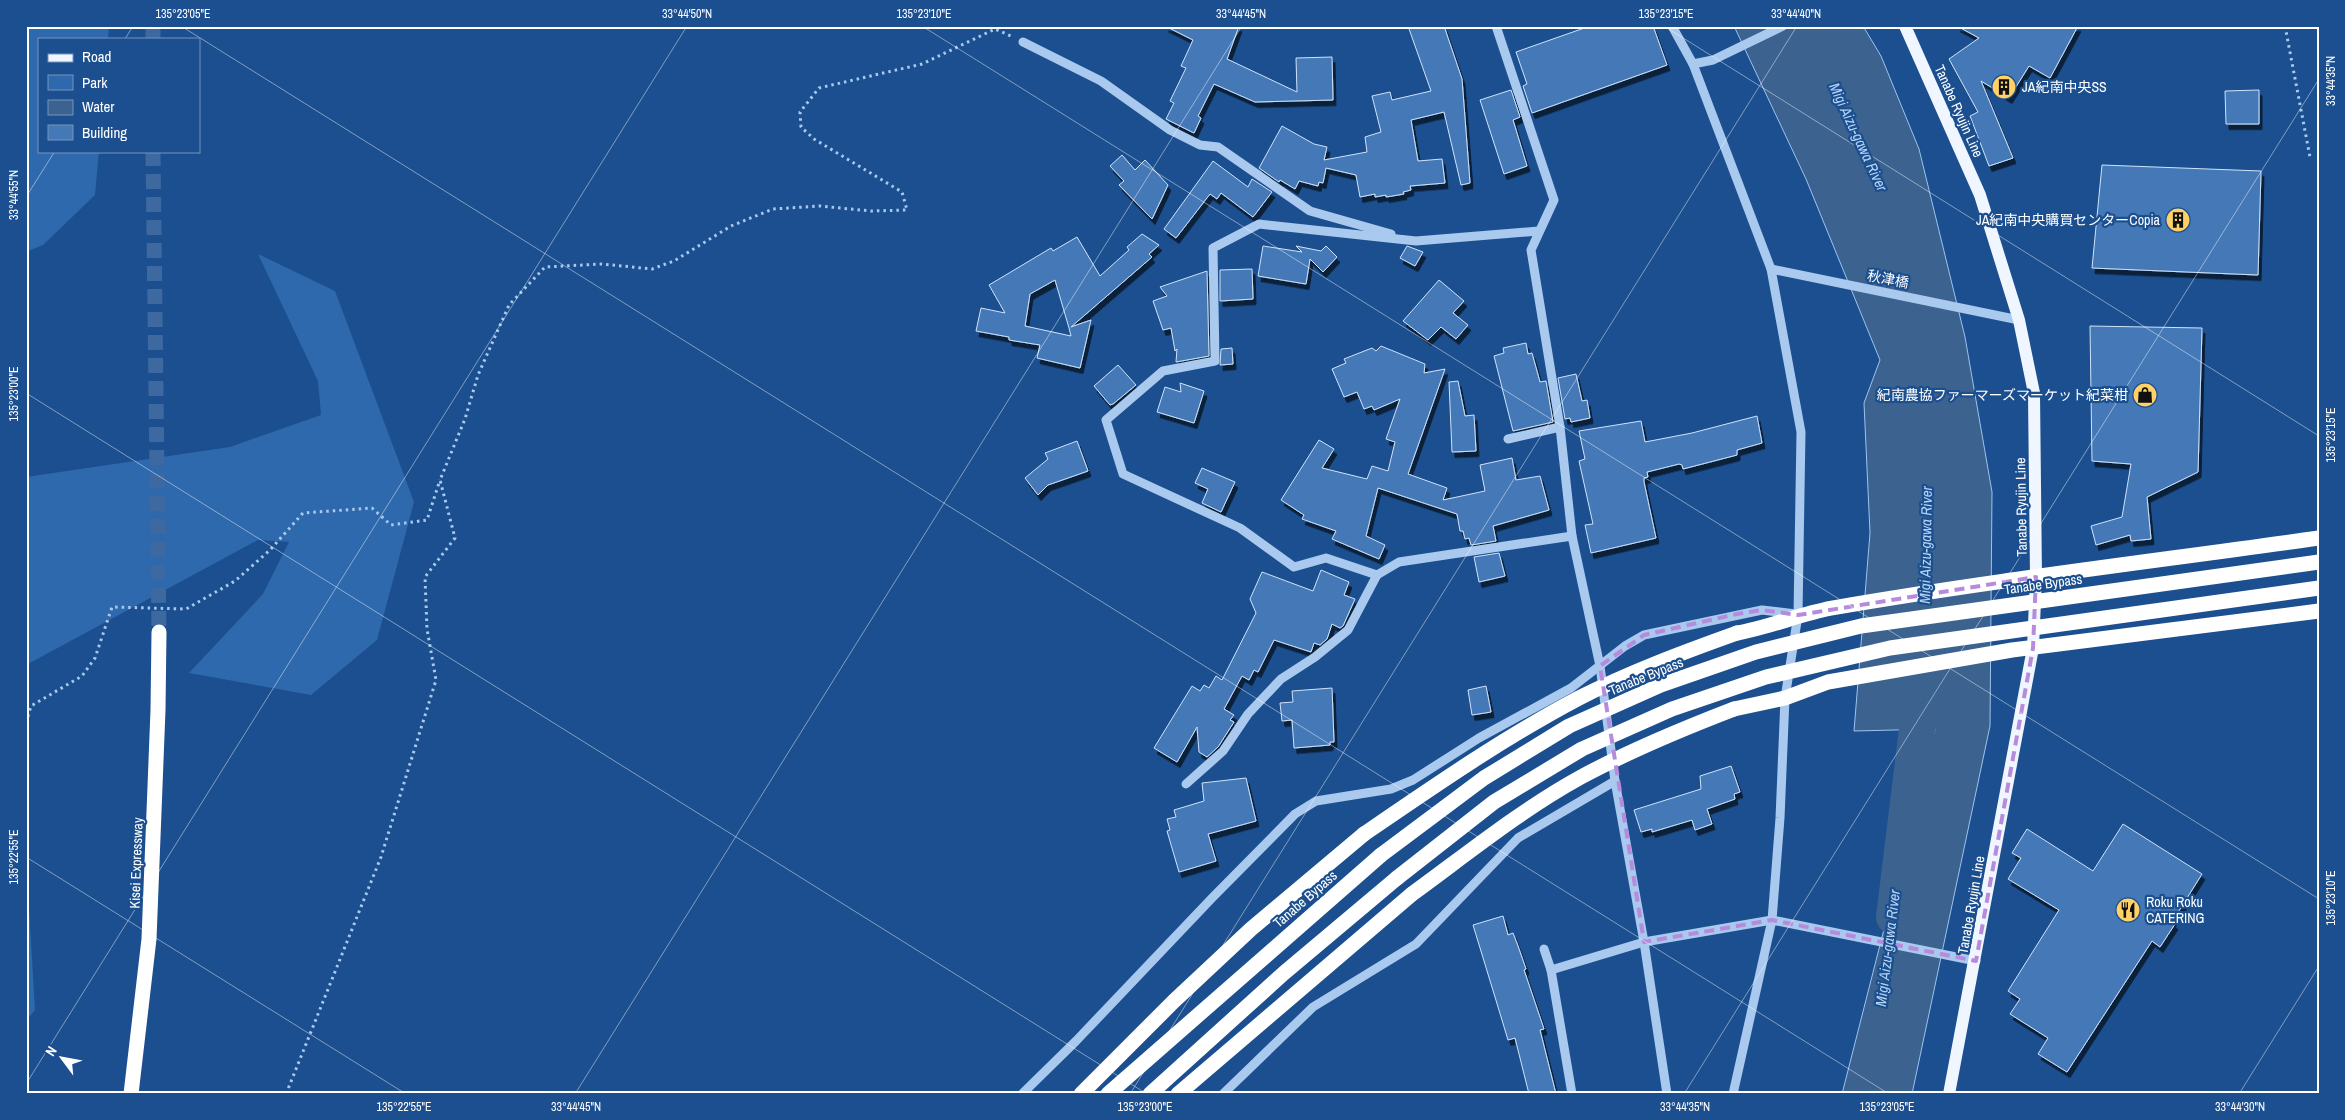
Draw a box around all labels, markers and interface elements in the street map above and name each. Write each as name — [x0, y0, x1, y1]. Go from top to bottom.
text: 135°23'05"E — [155, 6, 211, 22]
text: 33°44'50"N — [662, 6, 712, 22]
text: 135°23'10"E — [896, 6, 952, 22]
text: 33°44'45"N — [1216, 6, 1266, 22]
text: 135°23'15"E — [1638, 6, 1694, 22]
text: 33°44'40"N — [1771, 6, 1821, 22]
legend — [38, 38, 200, 152]
text: Road — [82, 46, 111, 67]
text: 33°44'35"N — [2323, 56, 2339, 106]
street label: Tanabe Ryujin Line — [1931, 62, 1987, 160]
text: Park — [82, 72, 108, 93]
building icon: JA紀南中央SS — [1991, 74, 2017, 100]
place label: JA紀南中央SS — [2022, 78, 2107, 96]
water label: Migi Aizu-gawa River — [1824, 79, 1893, 195]
text: Water — [82, 96, 114, 117]
text: Building — [82, 122, 127, 143]
text: 33°44'55"N — [6, 170, 22, 220]
building icon: JA紀南中央購買センターCopia — [2165, 207, 2191, 233]
place label: JA紀南中央購買センターCopia — [1976, 211, 2161, 229]
street label: 秋津橋 — [1866, 266, 1910, 292]
text: 135°23'00"E — [6, 366, 22, 422]
shop icon: 紀南農協ファーマーズマーケット紀菜柑 — [2132, 382, 2158, 408]
place label: 紀南農協ファーマーズマーケット紀菜柑 — [1877, 386, 2128, 404]
text: 135°23'15"E — [2323, 407, 2339, 463]
street label: Tanabe Ryujin Line — [2011, 457, 2031, 557]
water label: Migi Aizu-gawa River — [1914, 485, 1937, 604]
street label: Tanabe Bypass — [2003, 570, 2083, 598]
street label: Tanabe Bypass — [1606, 653, 1686, 699]
street label: Kisei Expressway — [125, 817, 147, 909]
text: 135°22'55"E — [6, 829, 22, 885]
street label: Tanabe Ryujin Line — [1954, 855, 1988, 955]
street label: Tanabe Bypass — [1269, 866, 1341, 932]
text: 135°23'10"E — [2323, 870, 2339, 926]
water label: Migi Aizu-gawa River — [1870, 887, 1905, 1007]
place label: Roku Roku CATERING — [2146, 893, 2205, 927]
restaurant icon: Roku Roku CATERING — [2115, 897, 2141, 923]
north arrow — [38, 1032, 88, 1082]
text: N — [41, 1043, 61, 1059]
text: 135°22'55"E — [376, 1099, 432, 1115]
text: 33°44'45"N — [551, 1099, 601, 1115]
text: 135°23'00"E — [1117, 1099, 1173, 1115]
text: 33°44'35"N — [1660, 1099, 1710, 1115]
text: 135°23'05"E — [1859, 1099, 1915, 1115]
text: 33°44'30"N — [2215, 1099, 2265, 1115]

